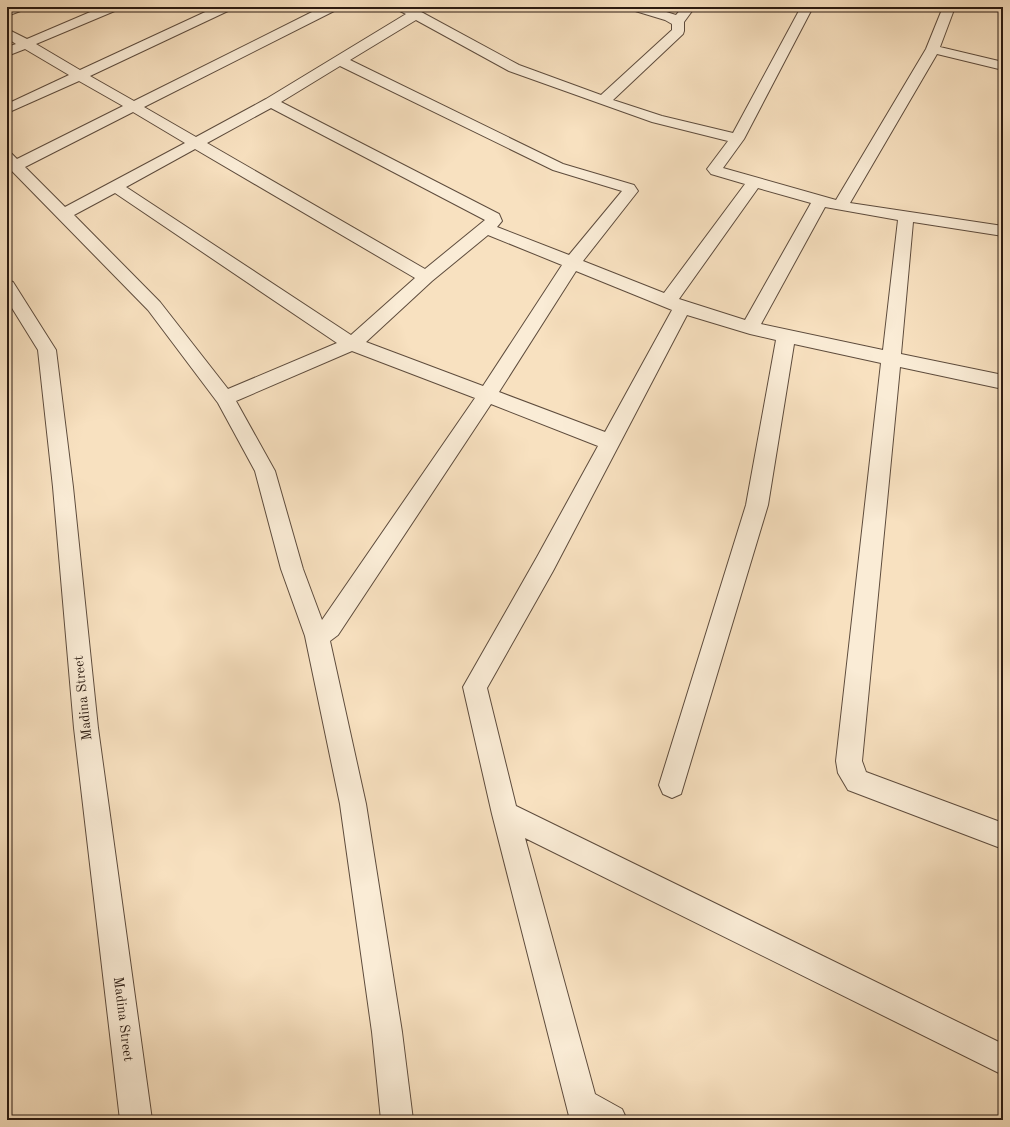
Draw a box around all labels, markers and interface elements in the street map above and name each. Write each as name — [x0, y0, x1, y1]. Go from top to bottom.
street label: Madina Street — [72, 655, 94, 741]
street label: Madina Street — [111, 976, 135, 1062]

